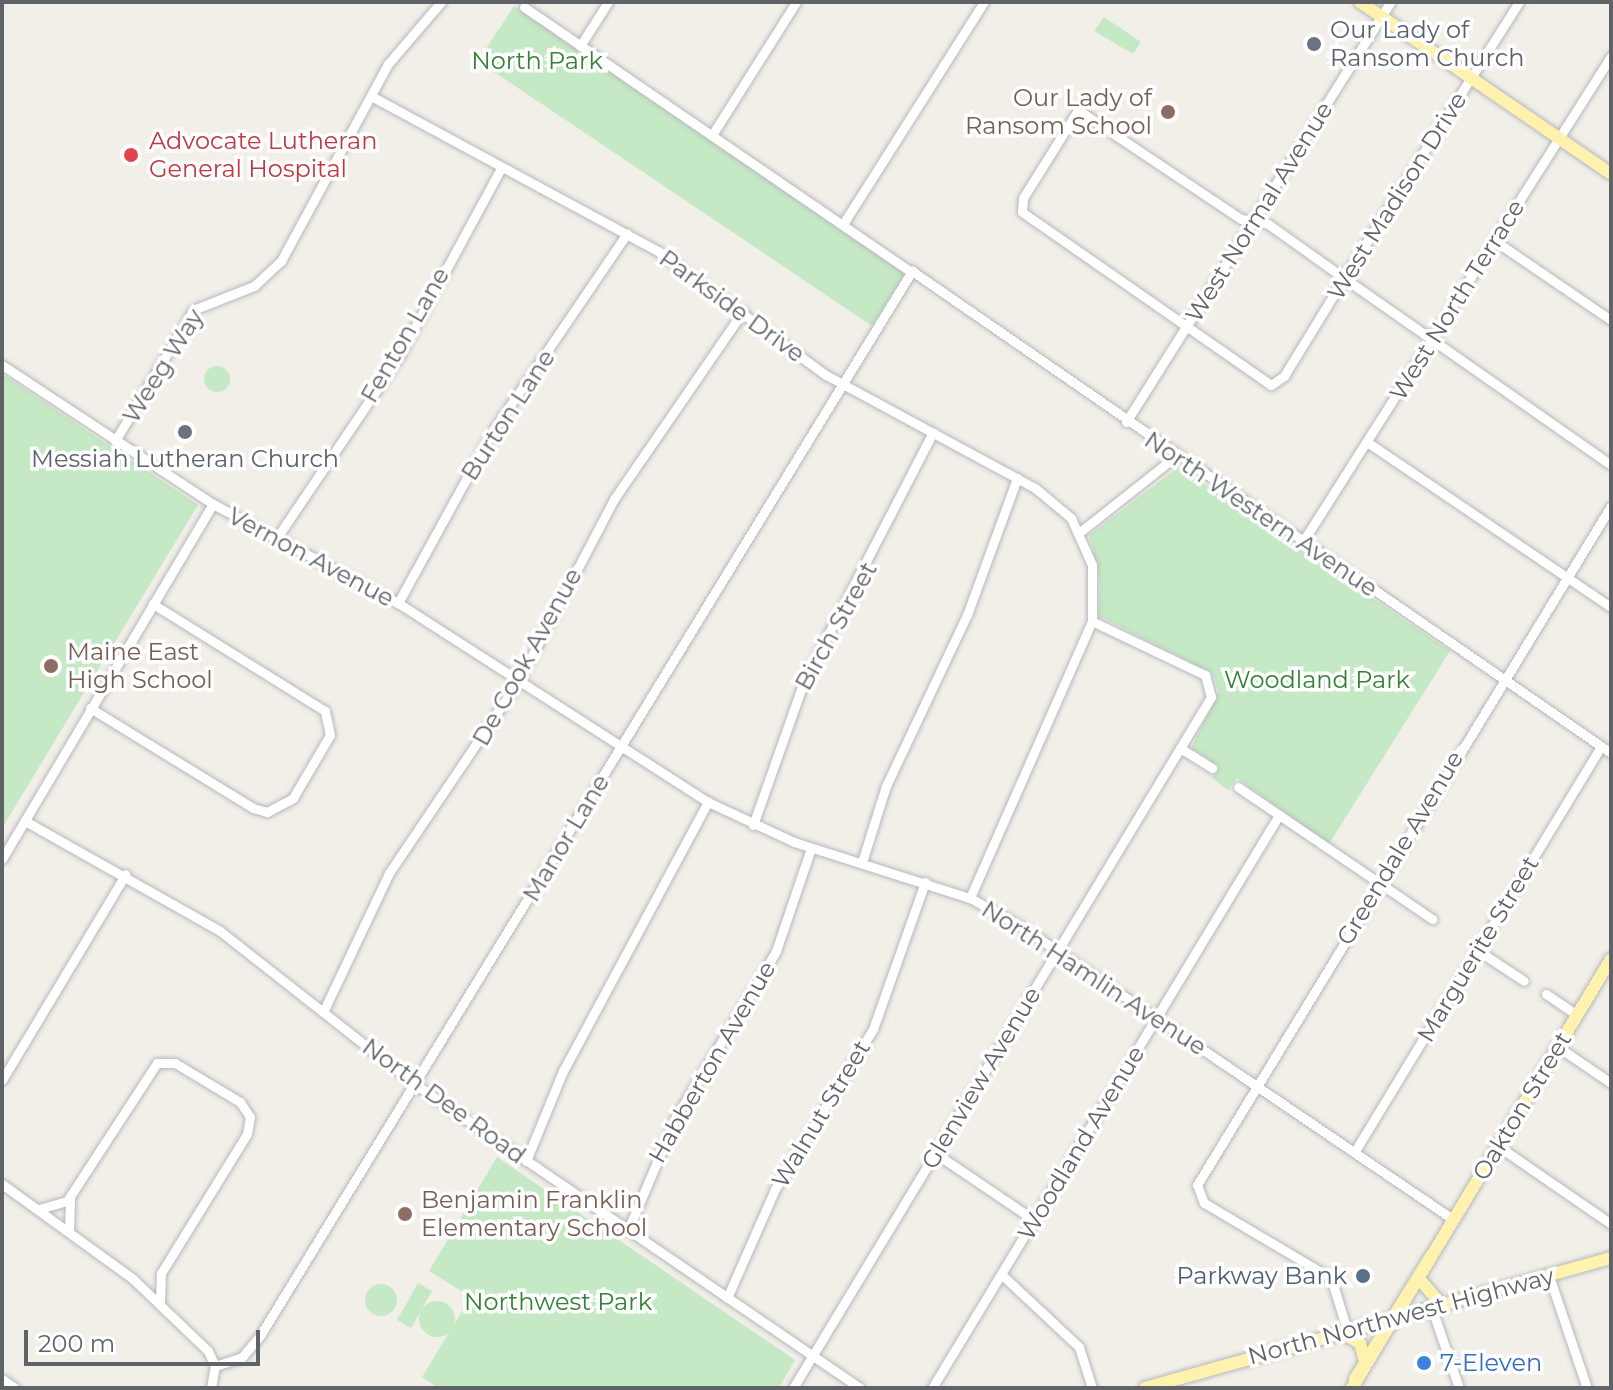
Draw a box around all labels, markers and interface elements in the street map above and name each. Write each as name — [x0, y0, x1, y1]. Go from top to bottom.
place label: Our Lady of Ransom Church — [1330, 16, 1524, 72]
marker: Our Lady of Ransom Church — [1305, 35, 1323, 53]
park label: North Park — [471, 47, 603, 75]
place label: Our Lady of Ransom School — [965, 84, 1152, 140]
street label: West Madison Drive — [1321, 87, 1473, 305]
street label: West Normal Avenue — [1179, 96, 1339, 328]
marker: Our Lady of Ransom School — [1159, 103, 1177, 121]
place label: Advocate Lutheran General Hospital — [149, 127, 377, 183]
marker: Advocate Lutheran General Hospital — [120, 144, 142, 166]
street label: West North Terrace — [1383, 194, 1531, 406]
street label: Parkside Drive — [654, 244, 810, 368]
street label: Fenton Lane — [355, 262, 455, 408]
street label: Weeg Way — [117, 304, 209, 428]
street label: Burton Lane — [455, 344, 561, 486]
marker: Messiah Lutheran Church — [176, 423, 194, 441]
street label: North Western Avenue — [1139, 425, 1383, 603]
place label: Messiah Lutheran Church — [31, 445, 339, 473]
street label: Vernon Avenue — [223, 501, 399, 613]
street label: Birch Street — [789, 557, 883, 695]
street label: De Cook Avenue — [466, 563, 588, 751]
place label: Maine East High School — [67, 638, 213, 694]
marker: Maine East High School — [42, 657, 60, 675]
park label: Woodland Park — [1224, 666, 1410, 694]
street label: Greendale Avenue — [1331, 746, 1469, 950]
street label: Manor Lane — [517, 769, 615, 907]
street label: Marguerite Street — [1411, 851, 1545, 1047]
street label: North Hamlin Avenue — [976, 895, 1212, 1061]
street label: Habberton Avenue — [642, 956, 782, 1168]
street label: Glenview Avenue — [915, 982, 1047, 1174]
street label: Oakton Street — [1466, 1027, 1578, 1185]
street label: North Dee Road — [357, 1032, 531, 1170]
street label: Walnut Street — [766, 1035, 876, 1193]
street label: Woodland Avenue — [1012, 1041, 1150, 1245]
place label: Benjamin Franklin Elementary School — [421, 1186, 647, 1242]
marker: Benjamin Franklin Elementary School — [396, 1205, 414, 1223]
street label: North Northwest Highway — [1245, 1261, 1557, 1371]
place label: Parkway Bank — [1176, 1262, 1347, 1290]
marker: Parkway Bank — [1354, 1267, 1372, 1285]
park label: Northwest Park — [464, 1288, 652, 1316]
scale bar — [28, 1314, 264, 1364]
text: 200 m — [38, 1329, 115, 1358]
place label: 7-Eleven — [1440, 1349, 1542, 1377]
marker: 7-Eleven — [1415, 1354, 1433, 1372]

